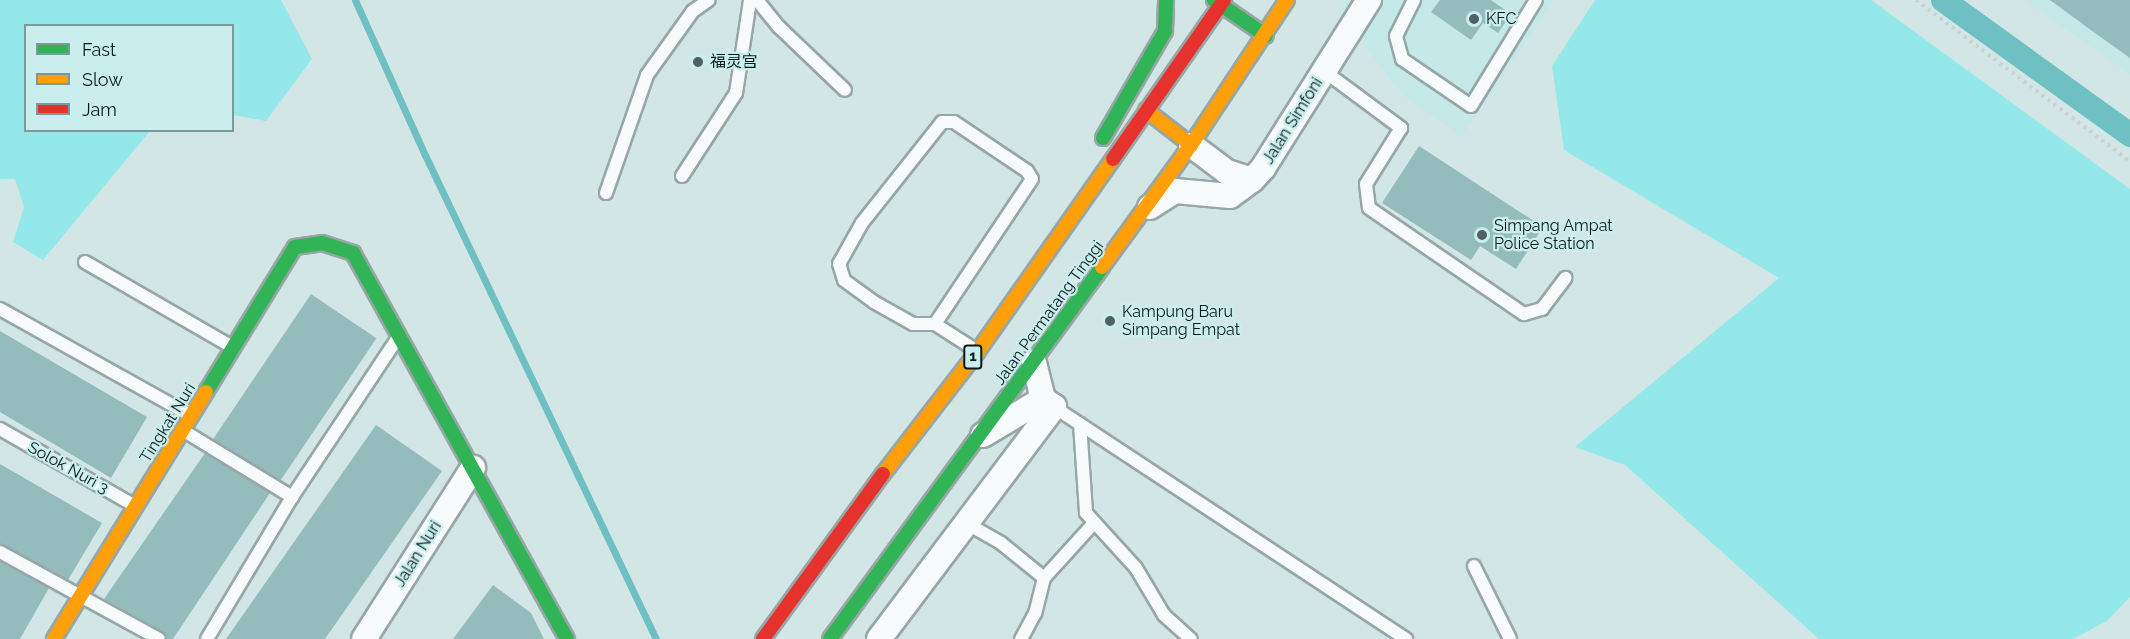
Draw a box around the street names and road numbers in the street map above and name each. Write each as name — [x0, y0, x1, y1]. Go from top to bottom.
street label: Jalan Simfoni — [1259, 74, 1327, 168]
street label: Jalan Permatang Tinggi — [990, 237, 1108, 389]
road number: 1 — [962, 345, 984, 369]
street label: Tingkat Nuri — [136, 380, 200, 466]
street label: Solok Nuri 3 — [24, 438, 112, 498]
street label: Jalan Nuri — [390, 518, 446, 590]

